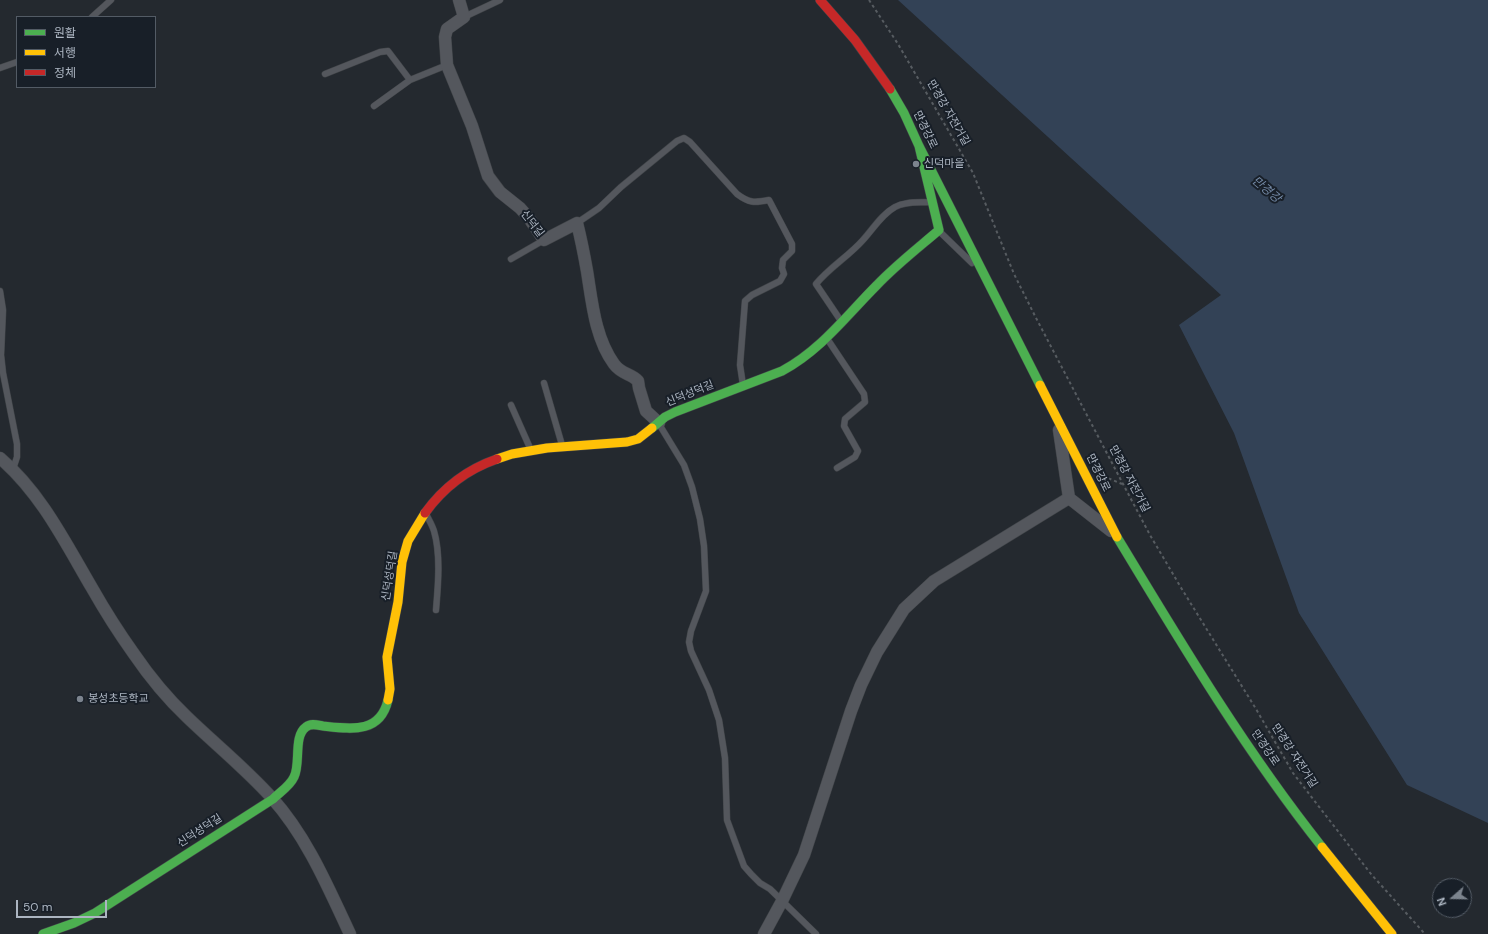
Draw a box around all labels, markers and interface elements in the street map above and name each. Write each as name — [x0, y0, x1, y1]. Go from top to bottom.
legend — [16, 16, 156, 88]
text: 원활 — [54, 25, 76, 41]
text: 서행 — [54, 45, 76, 61]
text: 정체 — [54, 65, 76, 81]
street label: 만경강 자전거길 — [924, 78, 972, 148]
street label: 만경강로 — [910, 109, 940, 151]
place label: 신덕마을 — [924, 157, 964, 171]
marker: 신덕마을 — [911, 159, 921, 169]
water label: 만경강 — [1249, 174, 1283, 206]
street label: 신덕길 — [517, 208, 547, 240]
street label: 신덕성덕길 — [664, 378, 716, 410]
street label: 만경강 자전거길 — [1106, 443, 1152, 515]
street label: 만경강로 — [1083, 452, 1113, 494]
street label: 신덕성덕길 — [380, 550, 400, 602]
place label: 봉성초등학교 — [88, 692, 149, 706]
marker: 봉성초등학교 — [75, 694, 85, 704]
street label: 만경강 자전거길 — [1268, 721, 1320, 791]
street label: 만경강로 — [1248, 728, 1282, 768]
street label: 신덕성덕길 — [175, 812, 225, 850]
north arrow — [1432, 878, 1472, 918]
scale bar — [18, 892, 109, 918]
text: N — [1434, 896, 1450, 908]
text: 50 m — [23, 899, 52, 915]

